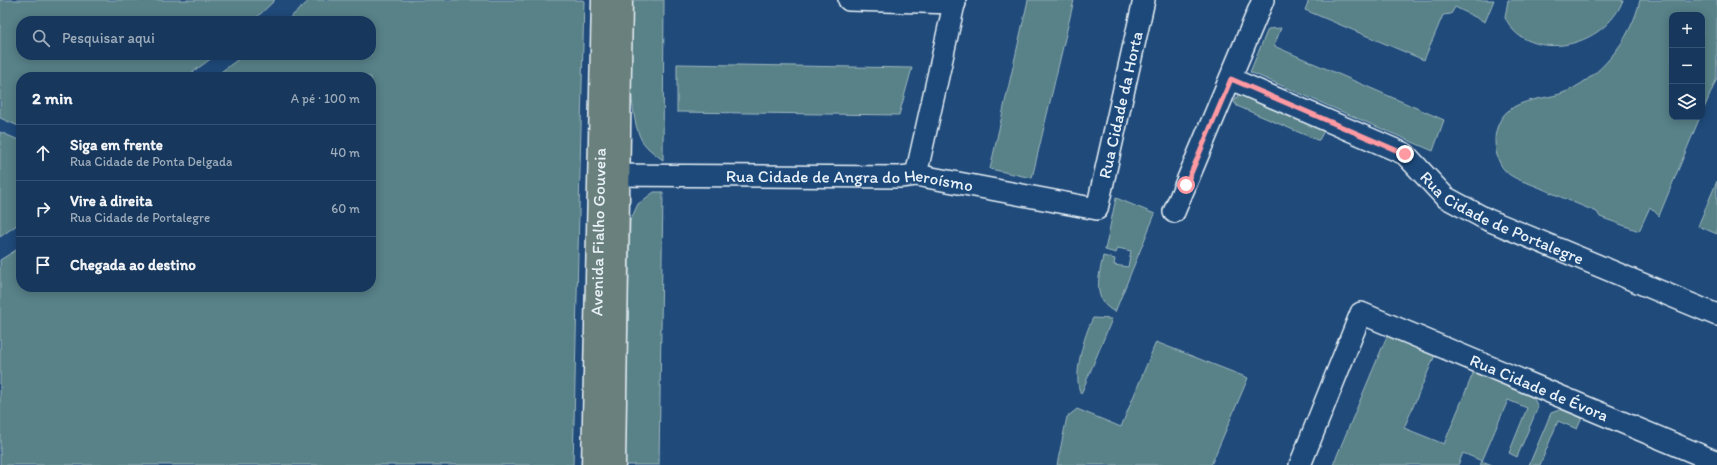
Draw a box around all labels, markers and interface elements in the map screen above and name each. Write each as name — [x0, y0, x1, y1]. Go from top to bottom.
map controls — [1669, 12, 1705, 120]
button: + — [1669, 12, 1705, 48]
search box — [16, 16, 376, 60]
icon: search — [30, 27, 52, 49]
text: Pesquisar aqui — [62, 29, 155, 47]
street label: Rua Cidade da Horta — [1094, 29, 1147, 180]
button: − — [1669, 48, 1705, 84]
button: layers — [1669, 84, 1705, 120]
text: 2 min — [32, 88, 72, 108]
text: A pé · 100 m — [291, 91, 360, 106]
text: Siga em frente — [70, 136, 163, 154]
icon: ahead — [32, 142, 54, 164]
text: 40 m — [330, 145, 360, 160]
route end — [1396, 145, 1414, 163]
street label: Avenida Fialho Gouveia — [586, 148, 610, 316]
text: Rua Cidade de Ponta Delgada — [70, 154, 232, 169]
street label: Rua Cidade de Angra do Heroísmo — [726, 165, 975, 196]
street label: Rua Cidade de Portalegre — [1416, 167, 1587, 269]
route start — [1177, 176, 1195, 194]
text: Vire à direita — [70, 192, 153, 210]
icon: right — [32, 198, 54, 220]
text: 60 m — [331, 201, 360, 216]
text: Rua Cidade de Portalegre — [70, 210, 210, 225]
icon: arrive — [32, 254, 54, 276]
text: Chegada ao destino — [70, 256, 196, 274]
street label: Rua Cidade de Évora — [1467, 350, 1612, 425]

